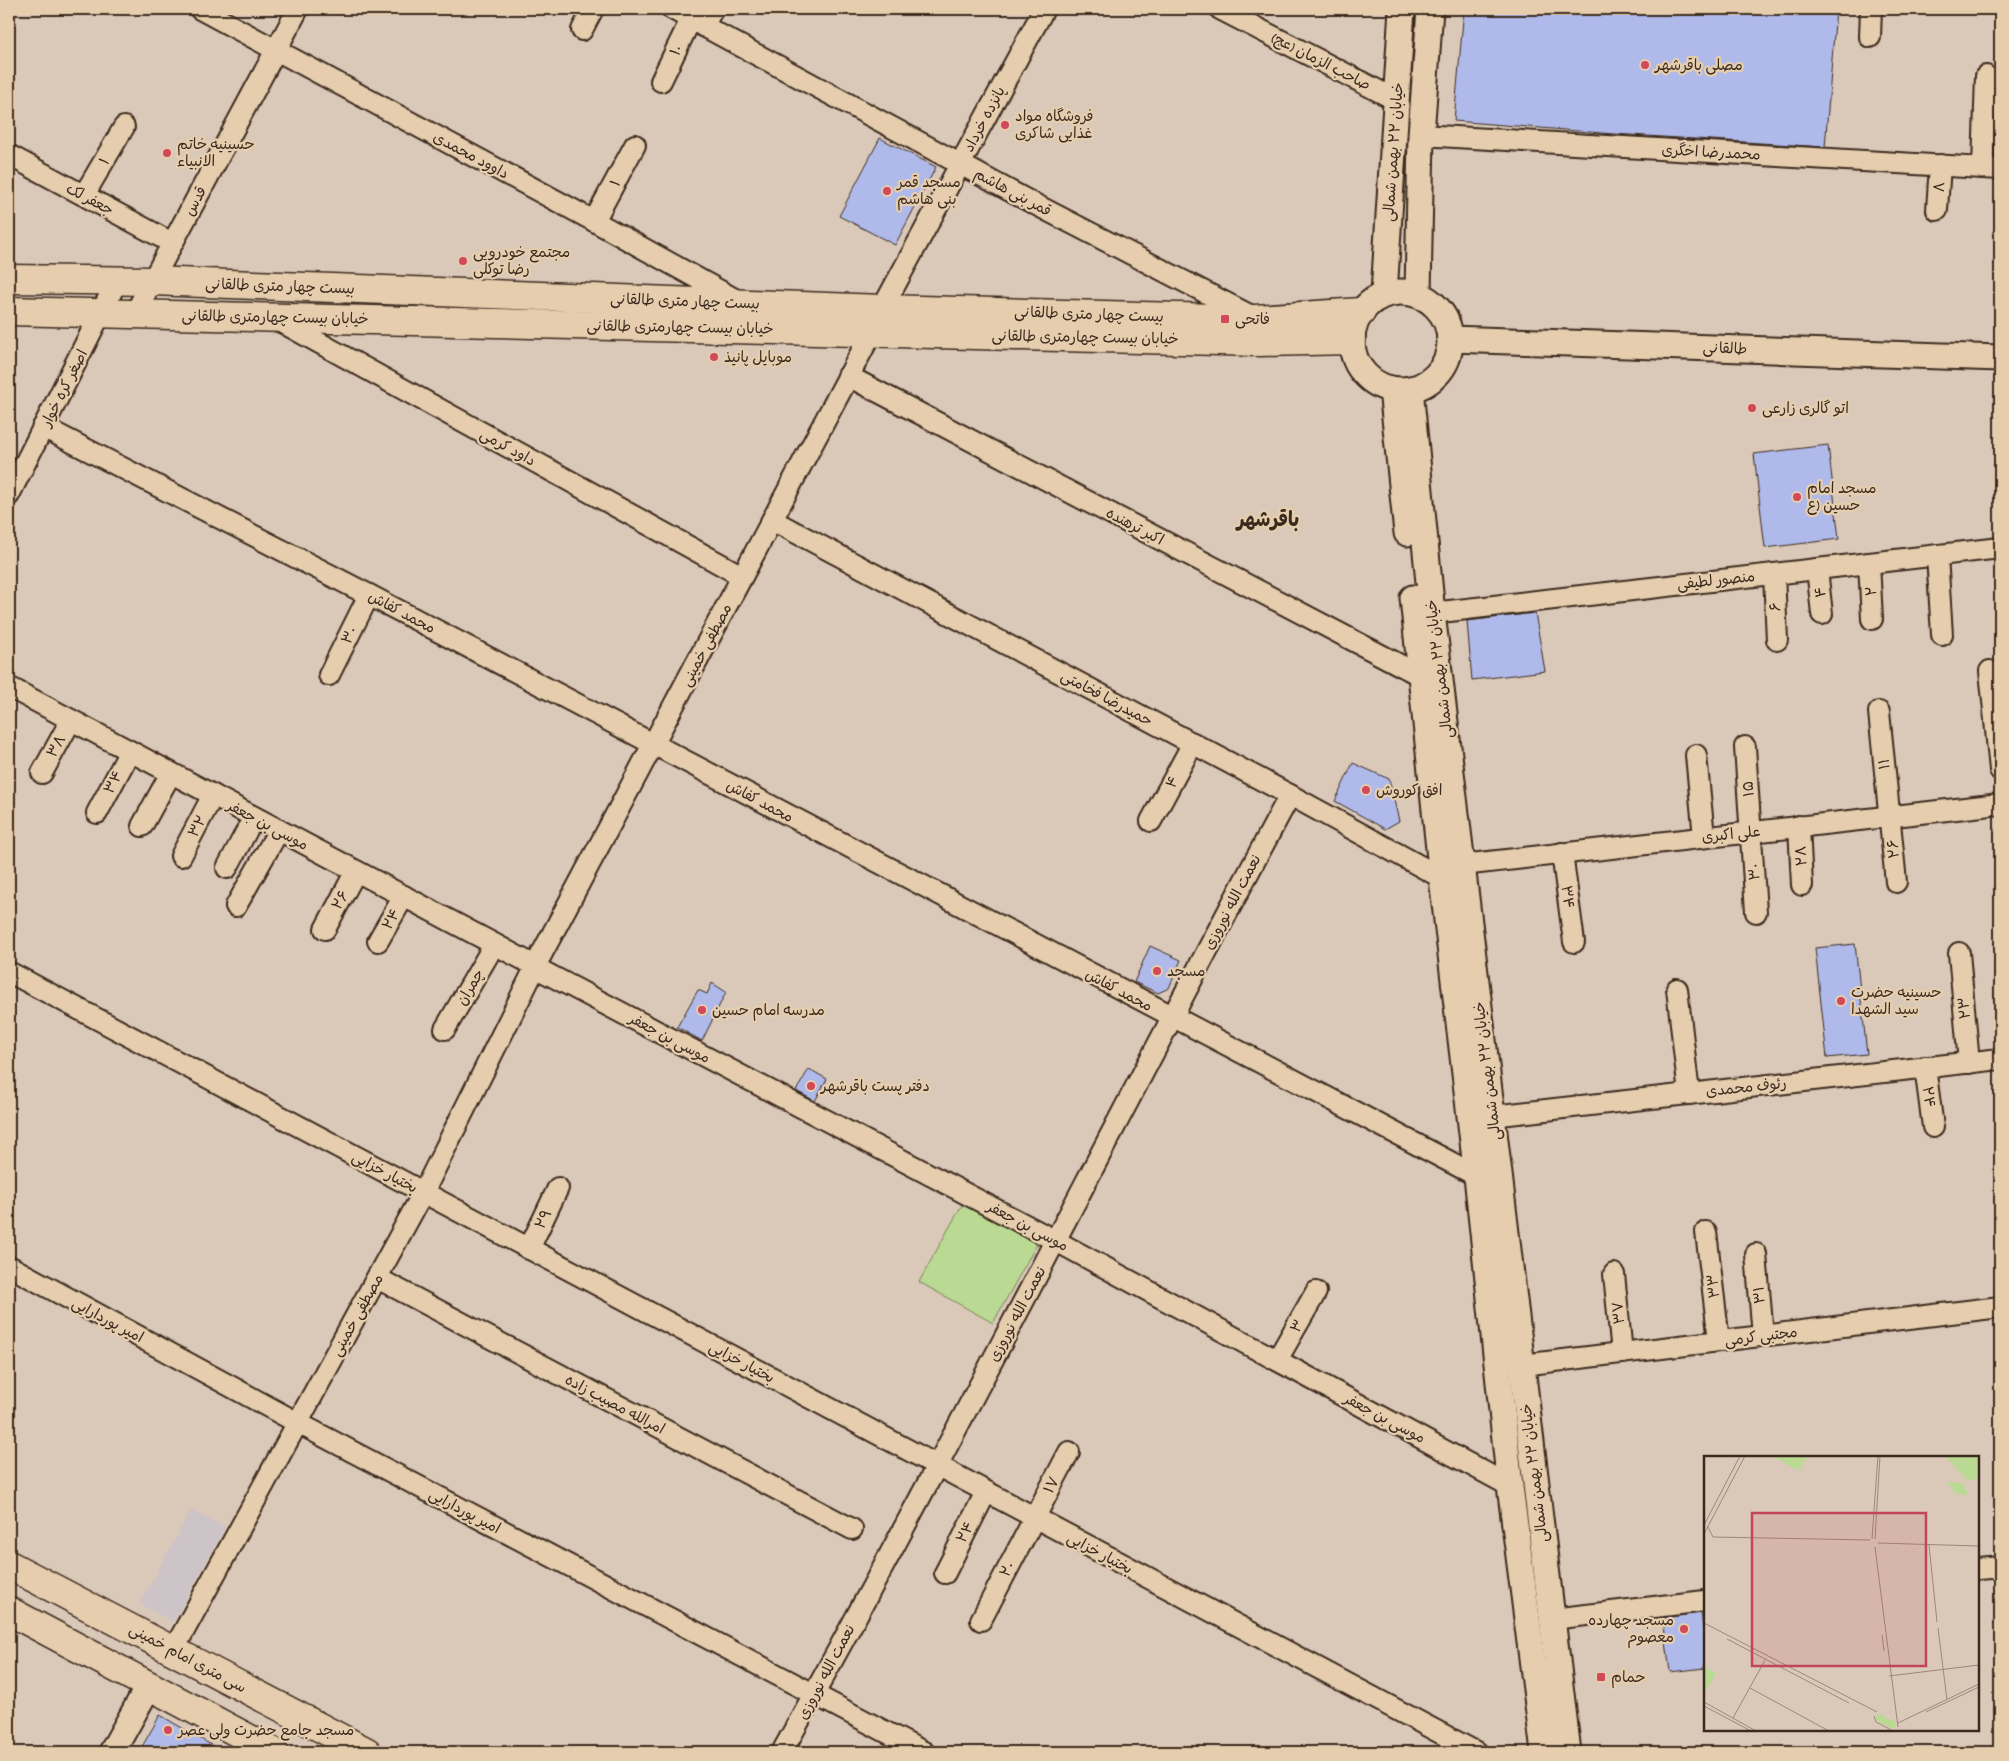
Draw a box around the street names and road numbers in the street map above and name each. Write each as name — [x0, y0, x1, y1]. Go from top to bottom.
street label: صاحب الزمان (عج) — [1266, 28, 1374, 97]
street label: ۱۰ — [666, 41, 690, 60]
street label: خیابان ۲۲ بهمن شمالی — [1379, 82, 1411, 223]
street label: پانزده خرداد — [959, 83, 1012, 157]
street label: داوود محمدی — [428, 128, 512, 186]
street label: محمدرضا اخگری — [1661, 140, 1761, 168]
street label: ۱ — [95, 154, 117, 170]
street label: قمر بنی هاشم — [969, 164, 1055, 223]
street label: ۱ — [606, 176, 628, 192]
street label: جعفر لک — [61, 179, 117, 222]
street label: ۸ — [1930, 181, 1952, 193]
street label: قدس — [180, 183, 214, 221]
street label: بیست چهار متری طالقانی — [205, 274, 355, 302]
street label: بیست چهار متری طالقانی — [610, 289, 760, 317]
street label: بیست چهار متری طالقانی — [1014, 302, 1164, 330]
street label: خیابان بیست چهارمتری طالقانی — [181, 306, 369, 332]
street label: خیابان بیست چهارمتری طالقانی — [586, 316, 774, 342]
street label: خیابان بیست چهارمتری طالقانی — [991, 326, 1179, 352]
street label: طالقانی — [1702, 338, 1748, 362]
street label: اصغر کره خوار — [36, 346, 95, 432]
street label: داود کرمی — [475, 424, 539, 473]
street label: اکبر ترهنده — [1101, 503, 1167, 552]
street label: منصور لطیفی — [1676, 567, 1756, 597]
street label: ۴ — [1810, 585, 1834, 599]
street label: ۲ — [1862, 585, 1884, 597]
street label: محمد کفاش — [363, 587, 439, 641]
street label: خیابان ۲۲ بهمن شمالی — [1422, 598, 1460, 739]
street label: مصطفی خمینی — [677, 601, 739, 691]
street label: ۶ — [1766, 602, 1788, 612]
street label: ۳۰ — [337, 623, 364, 648]
street label: حمیدرضا فخامتی — [1056, 666, 1156, 733]
street label: ۳۸ — [43, 732, 73, 762]
street label: ۱۱ — [1874, 757, 1897, 770]
street label: ۳۴ — [100, 767, 130, 798]
street label: ۴ — [1161, 773, 1186, 793]
street label: محمد کفاش — [721, 776, 797, 830]
street label: ۱۵ — [1738, 780, 1762, 798]
street label: موسی بن جعفر — [221, 795, 312, 857]
street label: ۳۲ — [184, 812, 214, 842]
street label: علی اکبری — [1701, 822, 1762, 850]
street label: ۲۶ — [1883, 838, 1907, 860]
street label: ۲۸ — [1791, 845, 1815, 867]
street label: نعمت الله نوروزی — [1199, 851, 1268, 954]
street label: ۳۰ — [1745, 863, 1767, 881]
street label: ۳۴ — [1554, 884, 1578, 910]
street label: ۲۶ — [327, 887, 356, 915]
street label: ۲۴ — [378, 905, 408, 935]
street label: محمد کفاش — [1080, 965, 1156, 1019]
street label: چمران — [452, 966, 491, 1010]
street label: ۲۳ — [1954, 996, 1978, 1020]
street label: خیابان ۲۲ بهمن شمالی — [1470, 1000, 1508, 1141]
street label: موسی بن جعفر — [623, 1008, 714, 1070]
street label: رئوف محمدی — [1705, 1074, 1788, 1104]
street label: ۲۴ — [1915, 1085, 1939, 1109]
street label: بختیار خزایی — [347, 1147, 421, 1200]
street label: موسی بن جعفر — [981, 1196, 1072, 1258]
street label: ۲۹ — [531, 1206, 559, 1233]
street label: نعمت الله نوروزی — [984, 1263, 1053, 1366]
street label: مصطفی خمینی — [327, 1271, 390, 1361]
street label: ۳۳ — [1703, 1272, 1727, 1299]
street label: ۳۱ — [1749, 1285, 1773, 1305]
street label: امیر پوردارایی — [67, 1294, 147, 1350]
street label: ۳۷ — [1608, 1300, 1632, 1325]
street label: ۳ — [1286, 1316, 1311, 1338]
street label: مجتبی کرمی — [1724, 1323, 1799, 1353]
street label: بختیار خزایی — [704, 1337, 778, 1390]
street label: امرالله مصیب زاده — [560, 1370, 668, 1441]
street label: موسی بن جعفر — [1338, 1388, 1429, 1450]
street label: خیابان ۲۲ بهمن شمالی — [1517, 1402, 1555, 1543]
street label: ۱۷ — [1039, 1474, 1066, 1498]
street label: امیر پوردارایی — [424, 1485, 504, 1541]
street label: ۲۴ — [952, 1518, 981, 1547]
street label: بختیار خزایی — [1062, 1528, 1136, 1581]
street label: ۲۰ — [996, 1558, 1022, 1582]
street label: سی متری امام خمینی — [125, 1620, 250, 1700]
street label: نعمت الله نوروزی — [793, 1621, 862, 1724]

